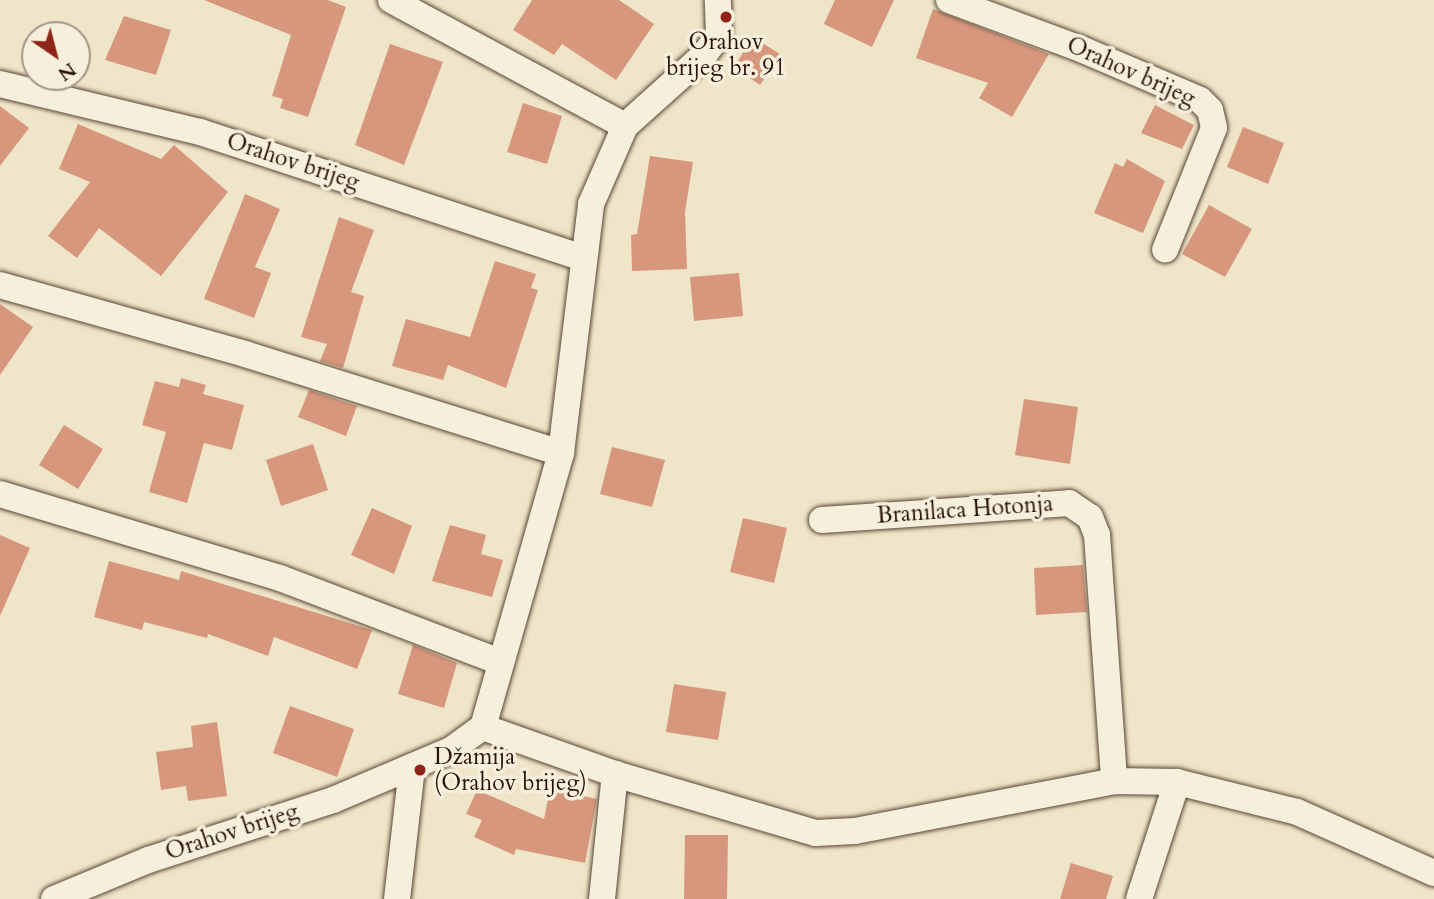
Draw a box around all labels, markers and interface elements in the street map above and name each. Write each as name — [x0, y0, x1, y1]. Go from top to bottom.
marker: Orahov brijeg br. 91 — [718, 9, 734, 25]
north arrow — [21, 21, 91, 91]
place label: Orahov brijeg br. 91 — [666, 28, 786, 82]
street label: Orahov brijeg — [1062, 31, 1200, 113]
text: N — [53, 56, 81, 87]
street label: Orahov brijeg — [223, 128, 363, 196]
street label: Branilaca Hotonja — [876, 490, 1054, 530]
place label: Džamija (Orahov brijeg) — [434, 743, 587, 797]
marker: Džamija (Orahov brijeg) — [412, 762, 428, 778]
street label: Orahov brijeg — [162, 798, 302, 866]

